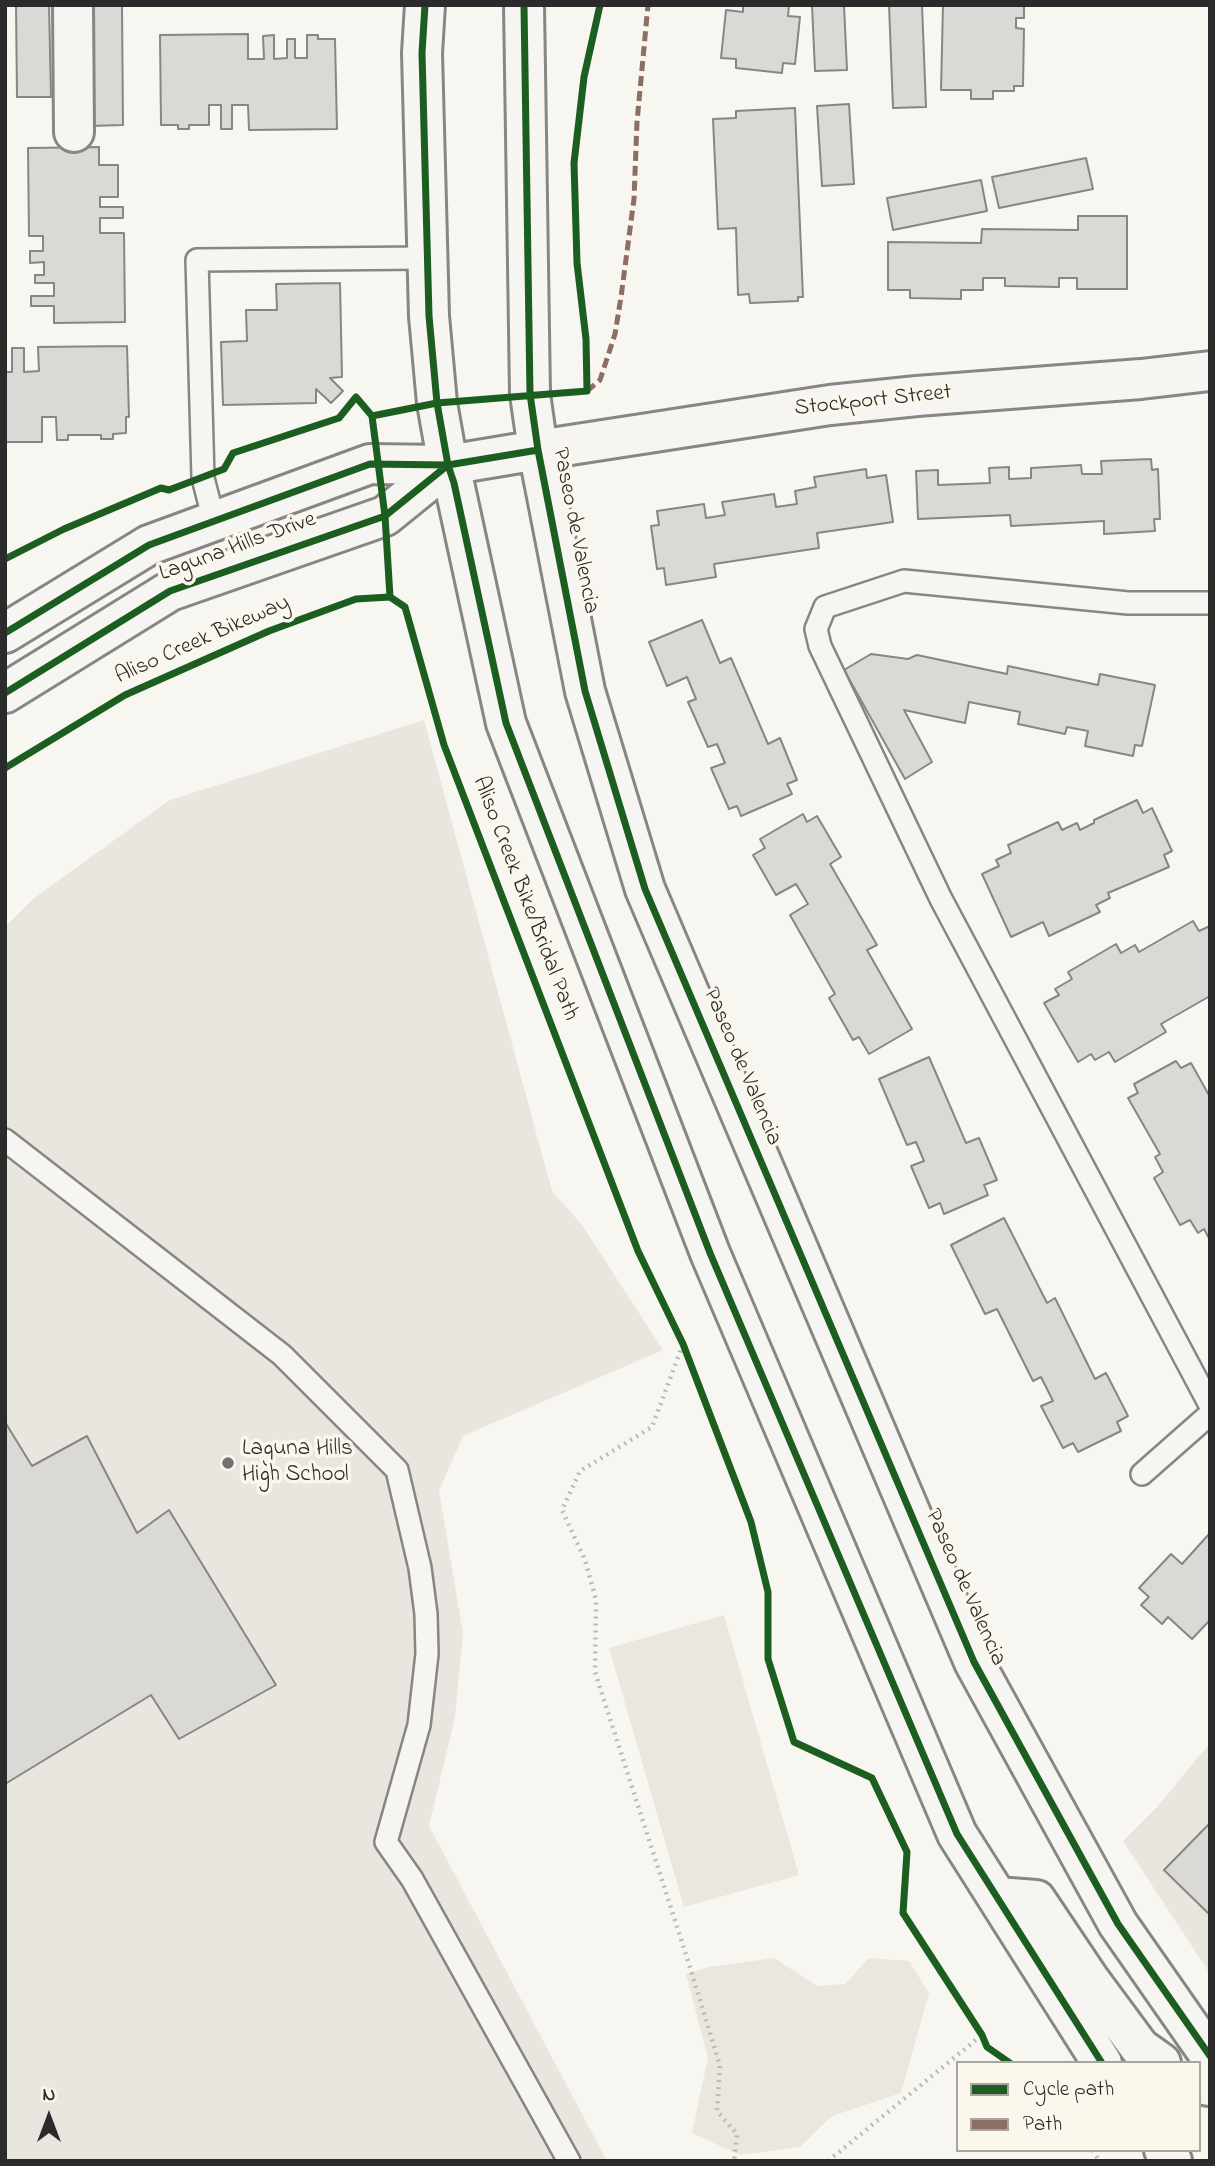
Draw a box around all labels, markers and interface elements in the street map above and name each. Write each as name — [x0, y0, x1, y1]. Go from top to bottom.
street label: Stockport Street — [793, 380, 953, 424]
street label: Paseo de Valencia — [544, 446, 604, 616]
street label: Laguna Hills Drive — [156, 507, 320, 589]
street label: Aliso Creek Bikeway — [111, 590, 295, 692]
street label: Aliso Creek Bike/Bridal Path — [465, 773, 583, 1025]
street label: Paseo de Valencia — [695, 984, 787, 1150]
place label: Laguna Hills High School — [242, 1436, 353, 1490]
marker: Laguna Hills High School — [220, 1455, 236, 1471]
street label: Paseo de Valencia — [917, 1505, 1011, 1671]
legend — [956, 2061, 1201, 2152]
text: Cycle path — [1023, 2075, 1114, 2105]
north arrow — [14, 2082, 84, 2152]
text: N — [43, 2082, 55, 2109]
text: Path — [1023, 2110, 1062, 2140]

